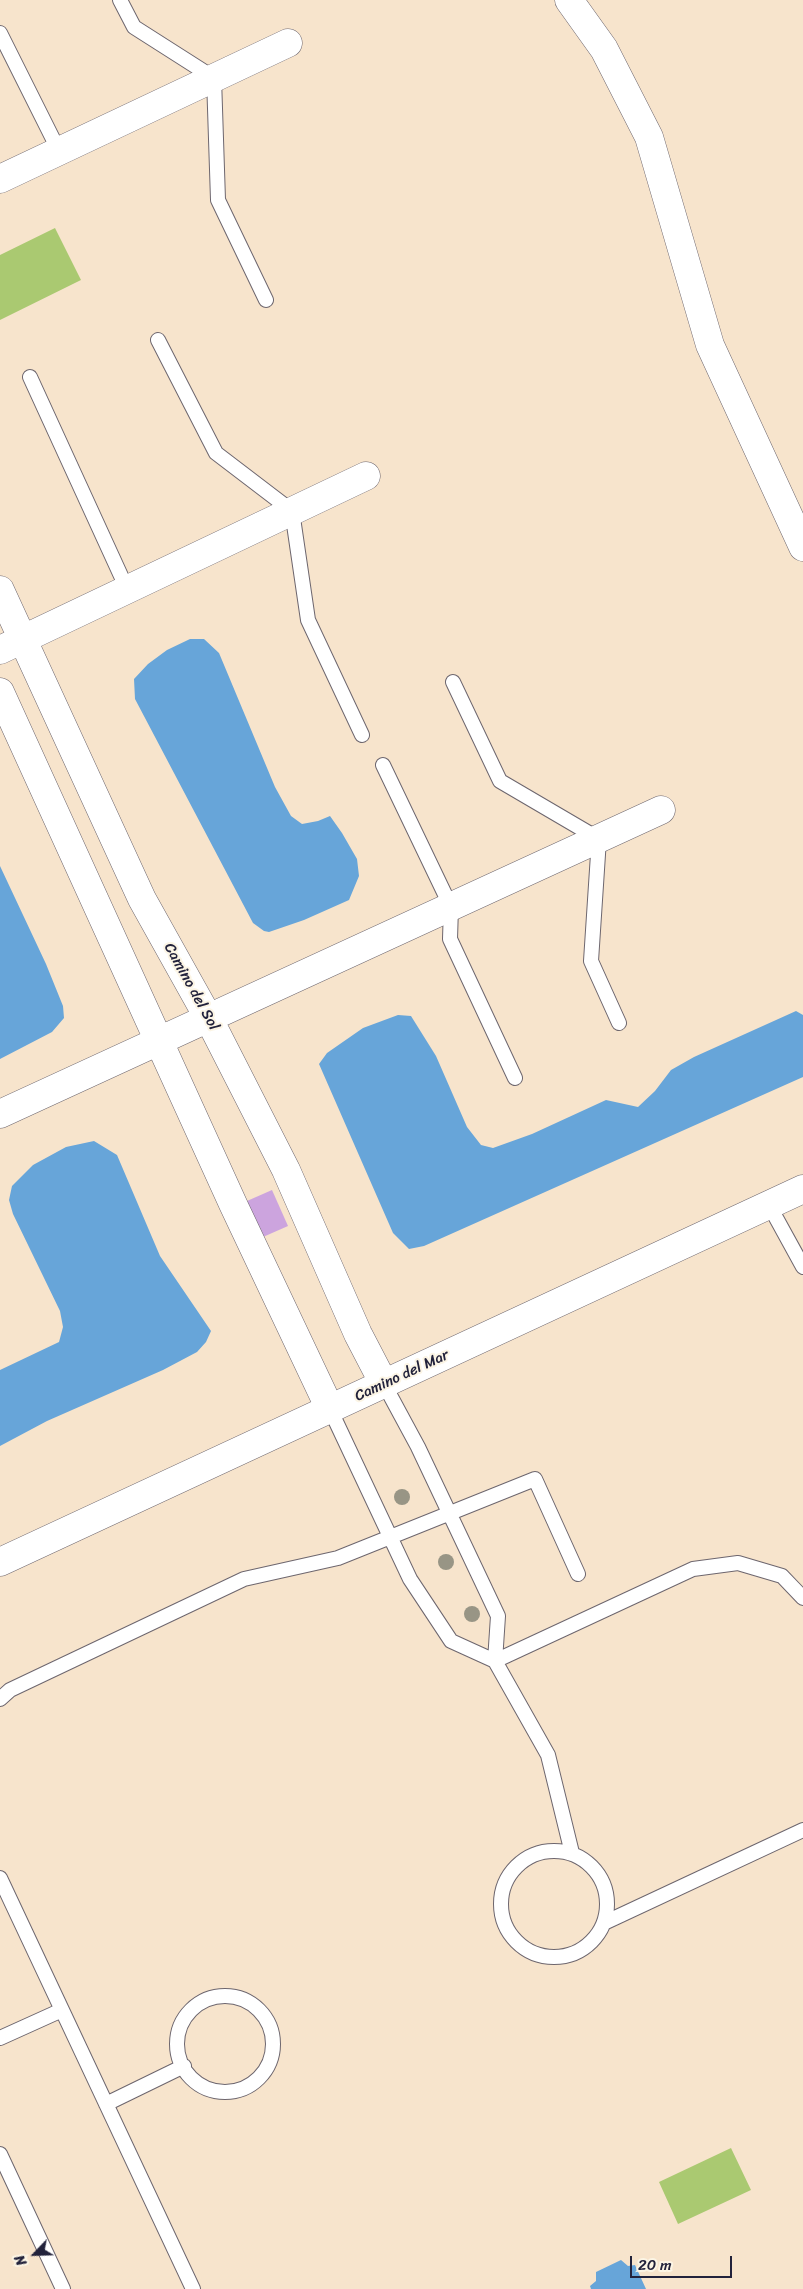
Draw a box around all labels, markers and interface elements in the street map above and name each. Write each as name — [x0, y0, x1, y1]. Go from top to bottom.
street label: Camino del Sol — [160, 940, 222, 1034]
street label: Camino del Mar — [352, 1346, 452, 1406]
north arrow — [10, 2229, 60, 2279]
scale bar — [633, 2246, 736, 2278]
text: N — [7, 2251, 34, 2270]
text: 20 m — [638, 2252, 672, 2278]

